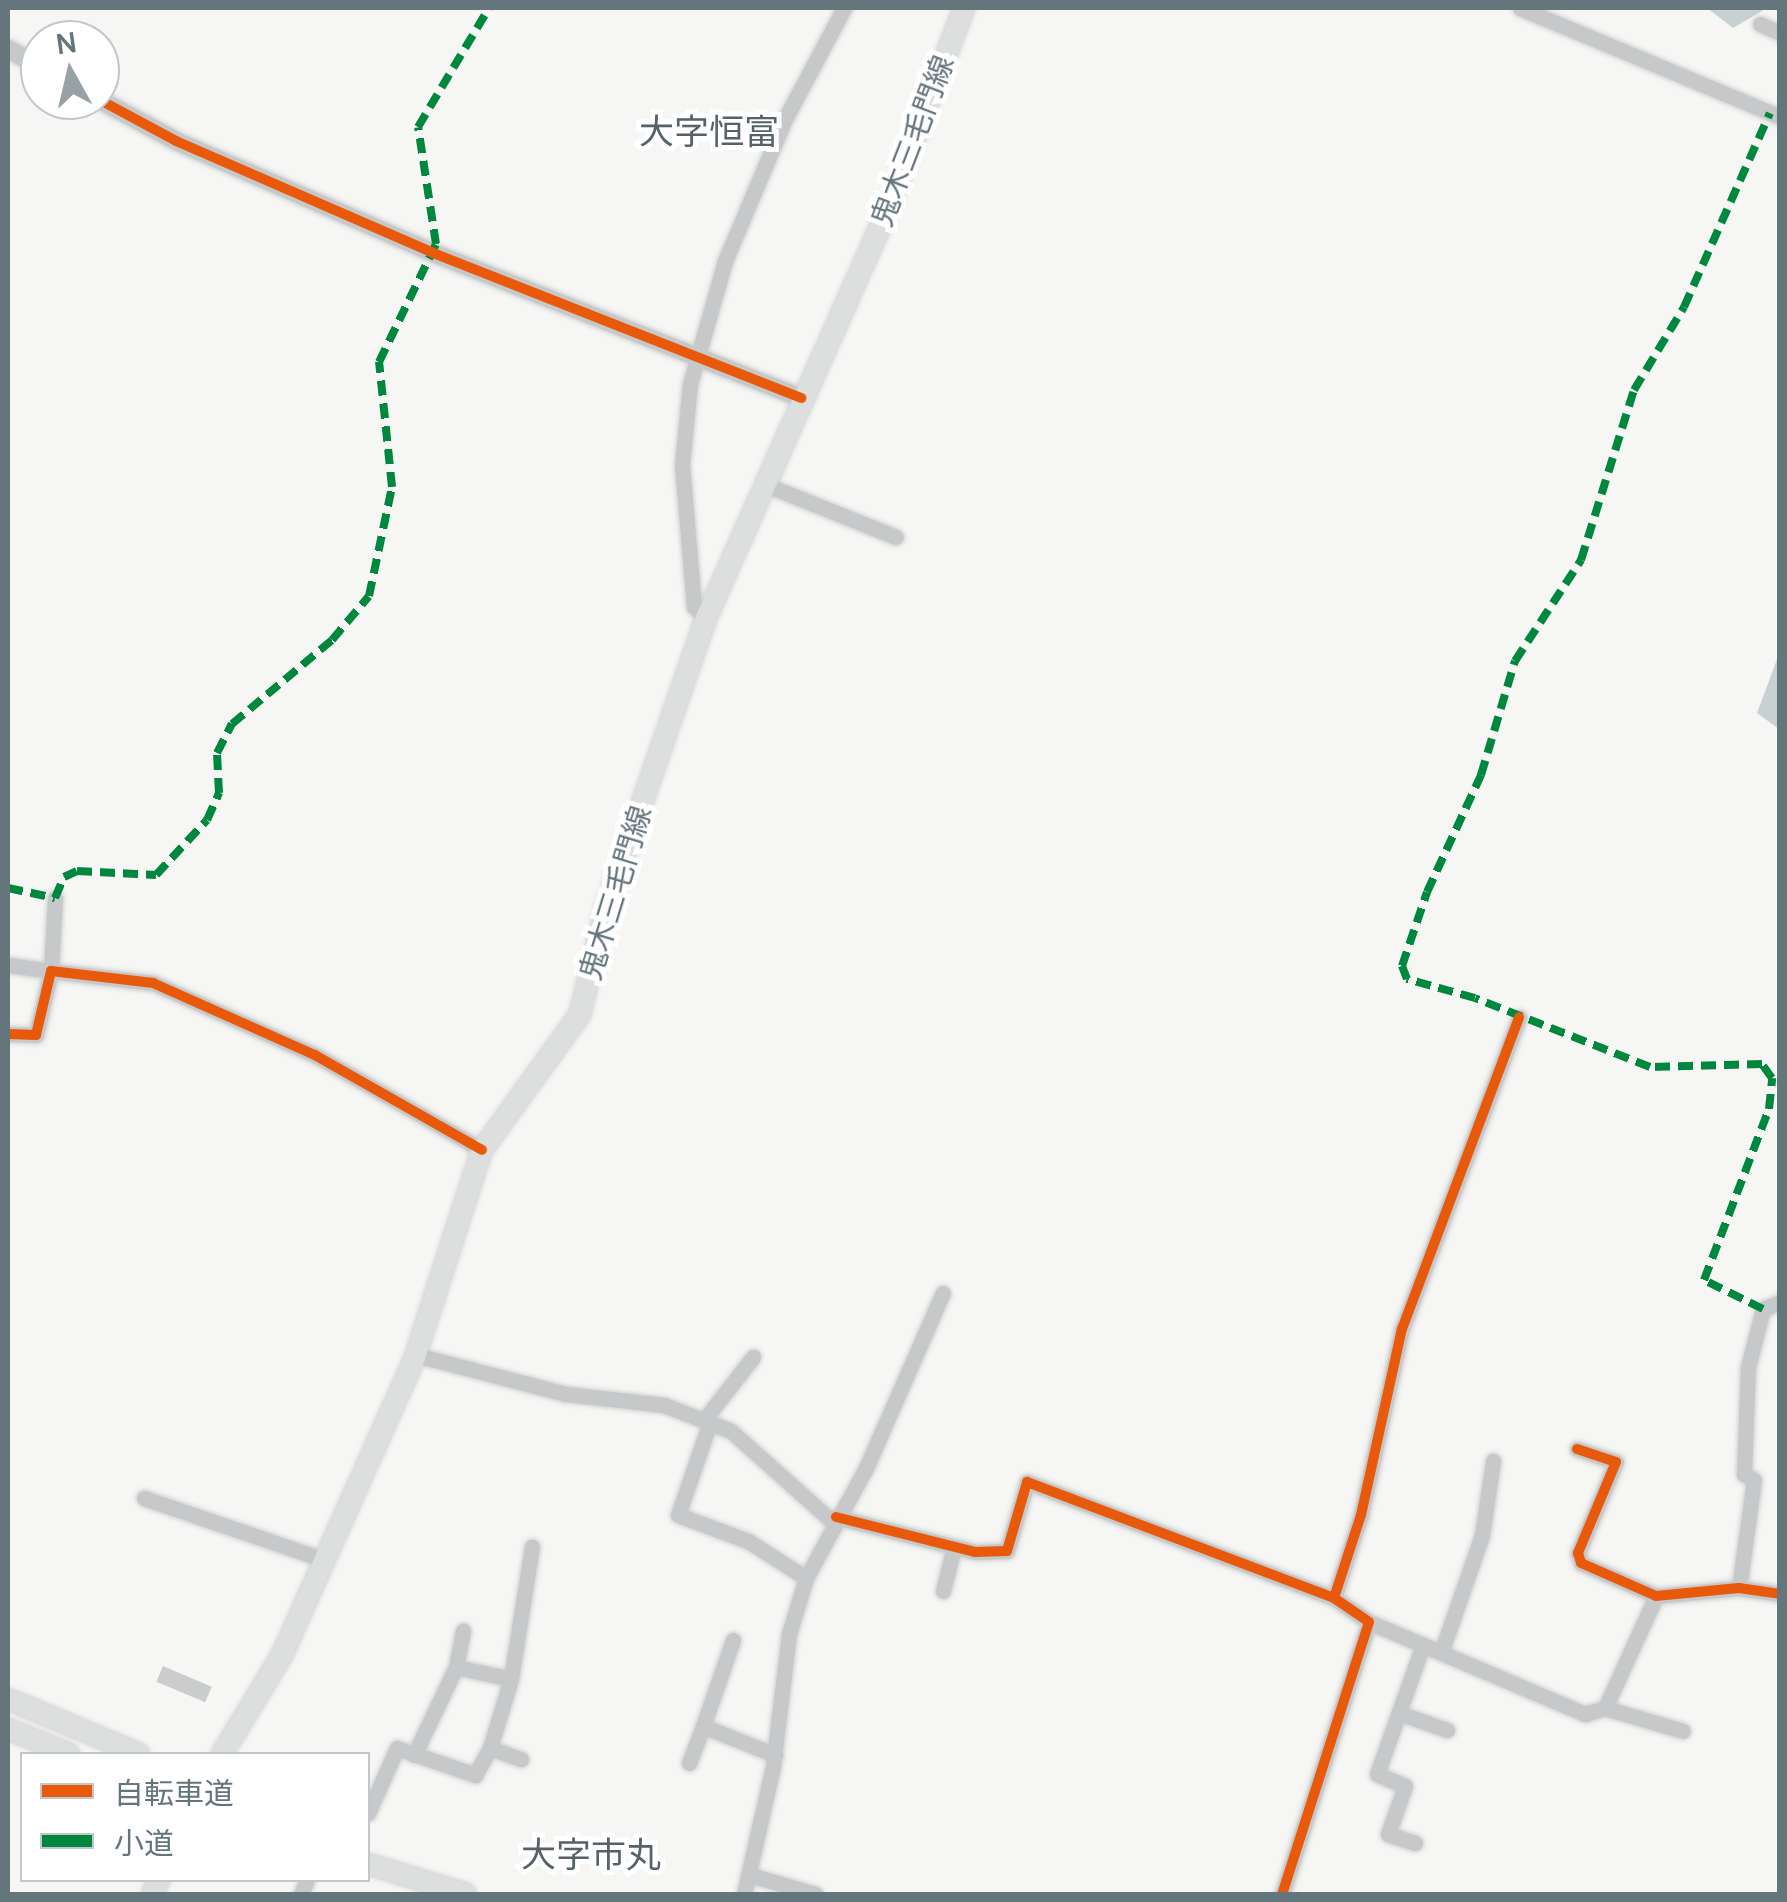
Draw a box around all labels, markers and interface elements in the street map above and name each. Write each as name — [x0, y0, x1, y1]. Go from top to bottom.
north arrow — [20, 20, 120, 120]
text: N — [53, 22, 79, 62]
street label: 鬼木三毛門線 — [863, 51, 961, 231]
district label: 大字恒富 — [639, 110, 779, 152]
street label: 鬼木三毛門線 — [571, 802, 659, 984]
legend — [20, 1752, 370, 1882]
text: 自転車道 — [114, 1772, 234, 1813]
text: 小道 — [114, 1822, 174, 1863]
district label: 大字市丸 — [521, 1833, 661, 1875]

